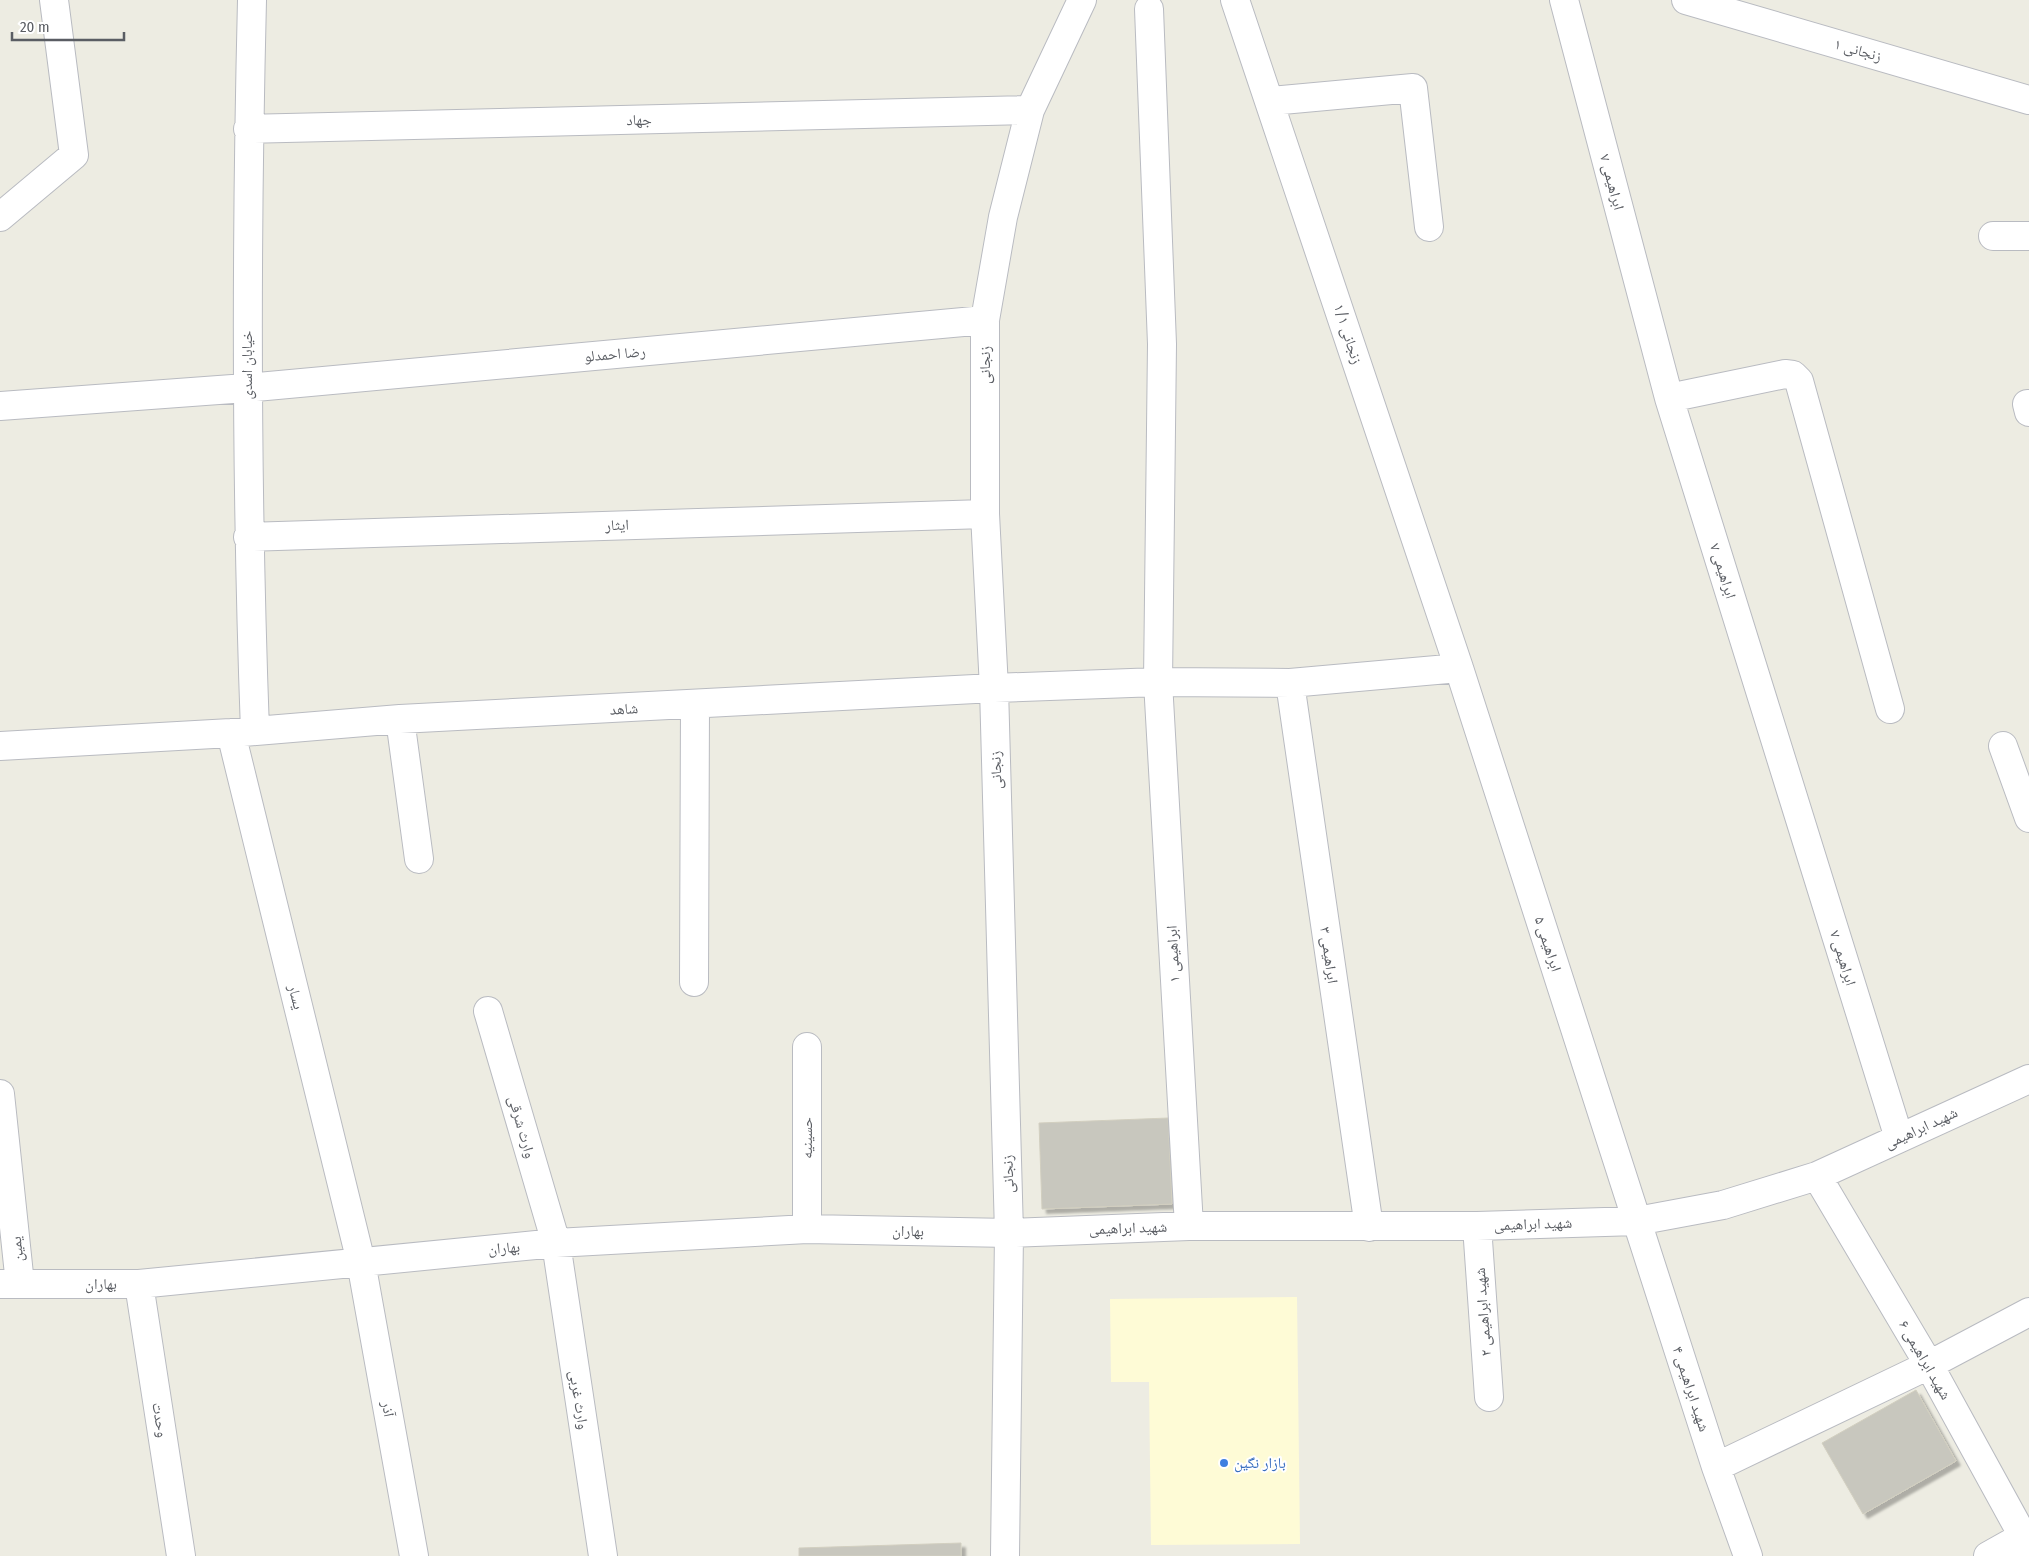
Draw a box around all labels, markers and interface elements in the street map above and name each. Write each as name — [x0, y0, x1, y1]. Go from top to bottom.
scale bar — [12, 10, 125, 42]
text: 20 m — [20, 18, 50, 36]
street label: زنجانی ۱ — [1832, 35, 1884, 66]
street label: جهاد — [626, 111, 652, 129]
street label: ابراهیمی ۷ — [1595, 152, 1628, 212]
street label: زنجانی ۱/۱ — [1329, 302, 1366, 367]
street label: خیابان اسدی — [238, 330, 257, 399]
street label: رضا احمدلو — [584, 342, 647, 366]
street label: زنجانی — [976, 346, 995, 384]
street label: ایثار — [604, 516, 629, 534]
street label: ابراهیمی ۷ — [1705, 541, 1740, 601]
street label: شاهد — [609, 699, 639, 719]
street label: زنجانی — [986, 750, 1007, 789]
street label: ابراهیمی ۵ — [1530, 914, 1565, 974]
street label: ابراهیمی ۱ — [1163, 925, 1184, 983]
street label: ابراهیمی ۳ — [1315, 925, 1342, 985]
street label: ابراهیمی ۷ — [1825, 928, 1860, 988]
street label: یسار — [284, 982, 308, 1011]
street label: وارث شرقی — [504, 1094, 539, 1161]
street label: شهید ابراهیمی — [1882, 1103, 1961, 1154]
street label: حسینیه — [798, 1117, 816, 1159]
street label: زنجانی — [998, 1154, 1019, 1193]
street label: شهید ابراهیمی — [1493, 1214, 1573, 1235]
street label: شهید ابراهیمی — [1088, 1218, 1168, 1239]
street label: بهاران — [892, 1222, 924, 1241]
street label: یمین — [7, 1235, 28, 1263]
street label: بهاران — [487, 1238, 521, 1259]
street label: شهید ابراهیمی ۲ — [1471, 1267, 1496, 1357]
street label: بهاران — [85, 1275, 117, 1294]
street label: شهید ابراهیمی ۶ — [1894, 1317, 1955, 1404]
street label: شهید ابراهیمی ۴ — [1668, 1344, 1713, 1434]
street label: وارث غربی — [564, 1369, 593, 1431]
street label: آذر — [378, 1399, 398, 1419]
street label: وحدت — [148, 1401, 172, 1439]
place label: بازار نگین — [1234, 1454, 1286, 1473]
marker: بازار نگین — [1218, 1457, 1230, 1469]

